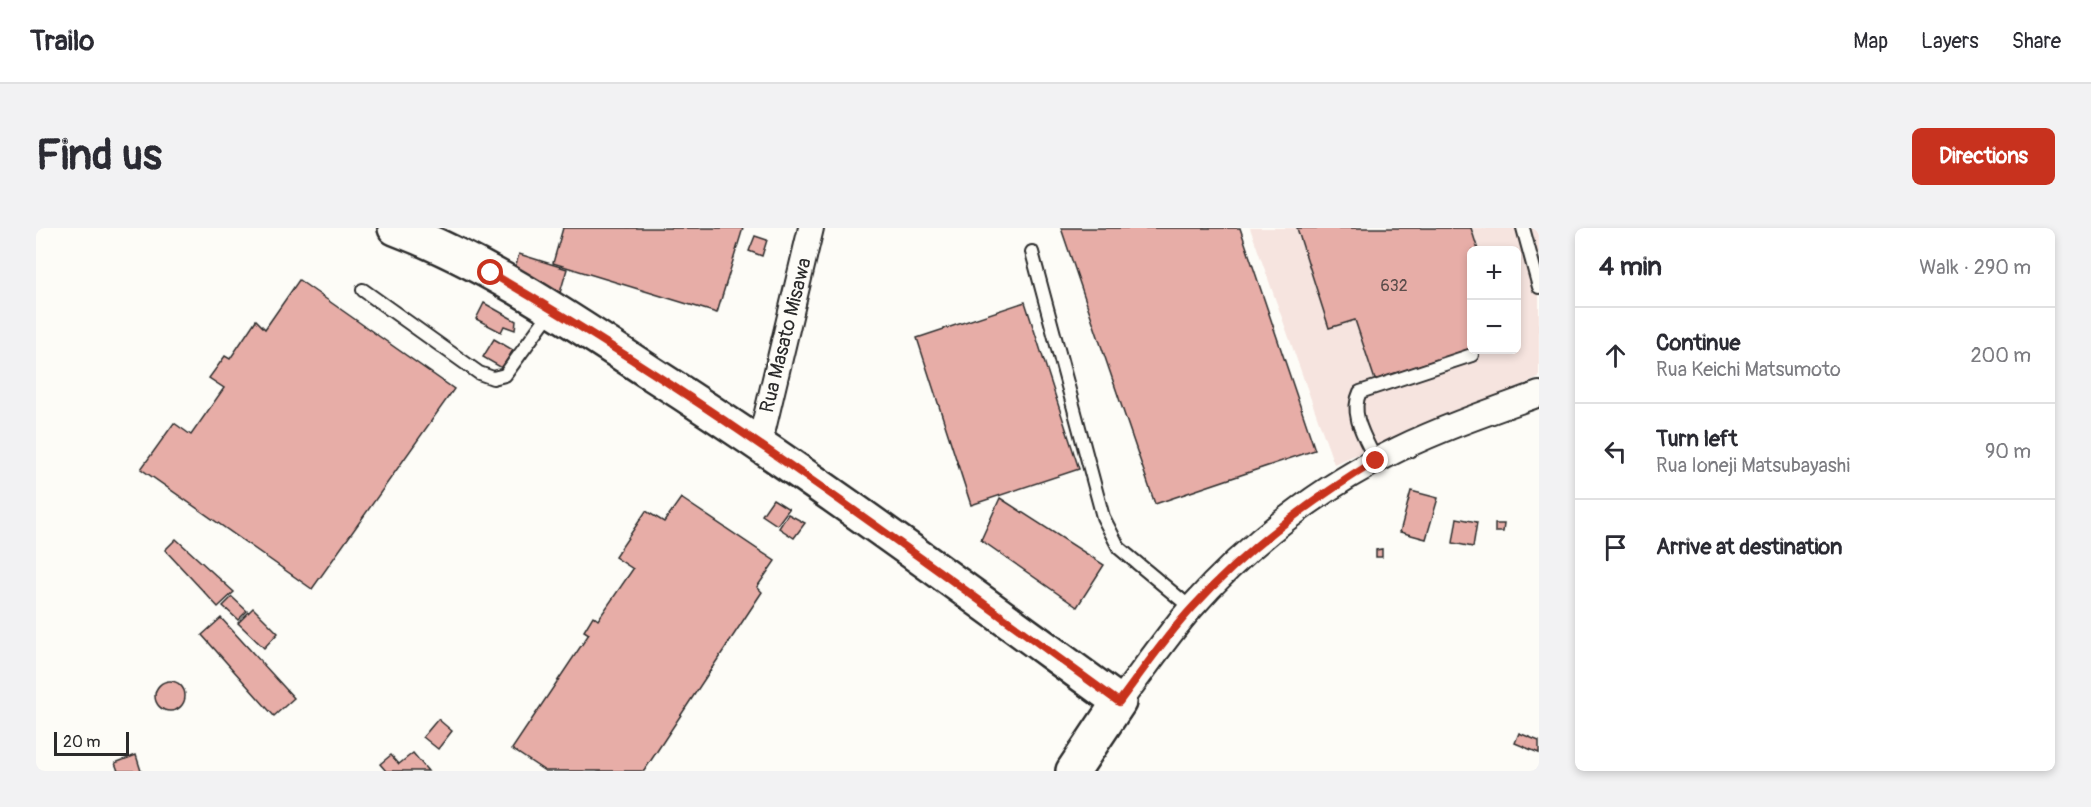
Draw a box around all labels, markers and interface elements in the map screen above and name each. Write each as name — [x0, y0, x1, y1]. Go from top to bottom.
text: Trailo — [30, 24, 94, 59]
text: Map — [1853, 28, 1888, 55]
text: Layers — [1921, 28, 1979, 55]
text: Share — [2012, 28, 2061, 55]
button: Directions — [1912, 128, 2055, 185]
text: Find us — [36, 130, 162, 182]
map controls — [1467, 246, 1521, 354]
button: + — [1467, 246, 1521, 300]
text: 4 min — [1599, 251, 1662, 283]
street label: Rua Masato Misawa — [754, 255, 817, 415]
text: Walk · 290 m — [1919, 255, 2031, 280]
route start — [477, 259, 503, 285]
house number: 632 — [1380, 276, 1408, 296]
button: − — [1467, 300, 1521, 354]
text: Continue — [1656, 329, 1740, 357]
icon: ahead — [1599, 339, 1632, 372]
text: 200 m — [1970, 343, 2031, 368]
text: Rua Keichi Matsumoto — [1656, 357, 1841, 382]
text: Turn left — [1656, 425, 1738, 453]
icon: left — [1599, 435, 1632, 468]
text: 90 m — [1985, 439, 2031, 464]
route end — [1362, 447, 1388, 473]
text: Rua Ioneji Matsubayashi — [1656, 453, 1850, 478]
icon: arrive — [1599, 531, 1632, 564]
text: Arrive at destination — [1656, 533, 1842, 561]
scale bar — [54, 729, 129, 756]
text: 20 m — [63, 732, 101, 752]

